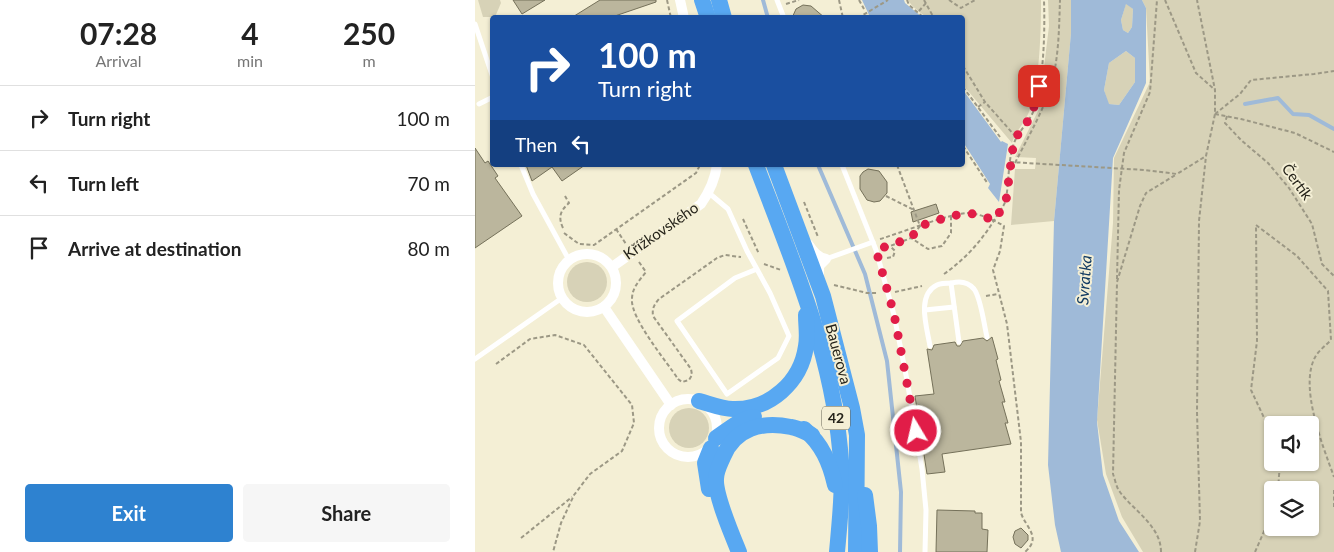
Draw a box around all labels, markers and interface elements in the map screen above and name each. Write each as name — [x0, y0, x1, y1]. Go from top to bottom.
text: 07:28 — [80, 15, 157, 51]
text: 4 — [241, 15, 259, 51]
text: 250 — [343, 15, 395, 51]
text: 100 m — [598, 33, 697, 75]
icon: right — [515, 35, 580, 100]
text: Arrival — [95, 51, 142, 70]
text: min — [237, 51, 263, 70]
text: m — [362, 51, 376, 70]
pin — [1018, 65, 1060, 107]
icon: arrive — [1025, 72, 1053, 100]
text: Turn right — [598, 75, 692, 102]
icon: right — [25, 104, 53, 132]
text: Turn right — [68, 107, 150, 130]
text: 100 m — [396, 107, 450, 130]
icon: left — [567, 130, 595, 158]
text: Then — [515, 133, 557, 156]
street label: Čertík — [1279, 160, 1317, 203]
icon: left — [25, 169, 53, 197]
text: Turn left — [68, 172, 139, 195]
text: 70 m — [407, 172, 450, 195]
street label: Křížkovského — [619, 198, 701, 263]
icon: arrive — [25, 234, 53, 262]
text: Arrive at destination — [68, 237, 241, 260]
text: 80 m — [407, 237, 450, 260]
water label: Svratka — [1072, 255, 1095, 305]
street label: Bauerova — [822, 322, 856, 386]
position arrow — [889, 404, 941, 456]
road number: 42 — [822, 406, 850, 429]
map controls — [1264, 416, 1319, 536]
button: sound — [1264, 416, 1319, 471]
button: layers — [1264, 481, 1319, 536]
button: Exit — [25, 484, 233, 542]
button: Share — [243, 484, 450, 542]

